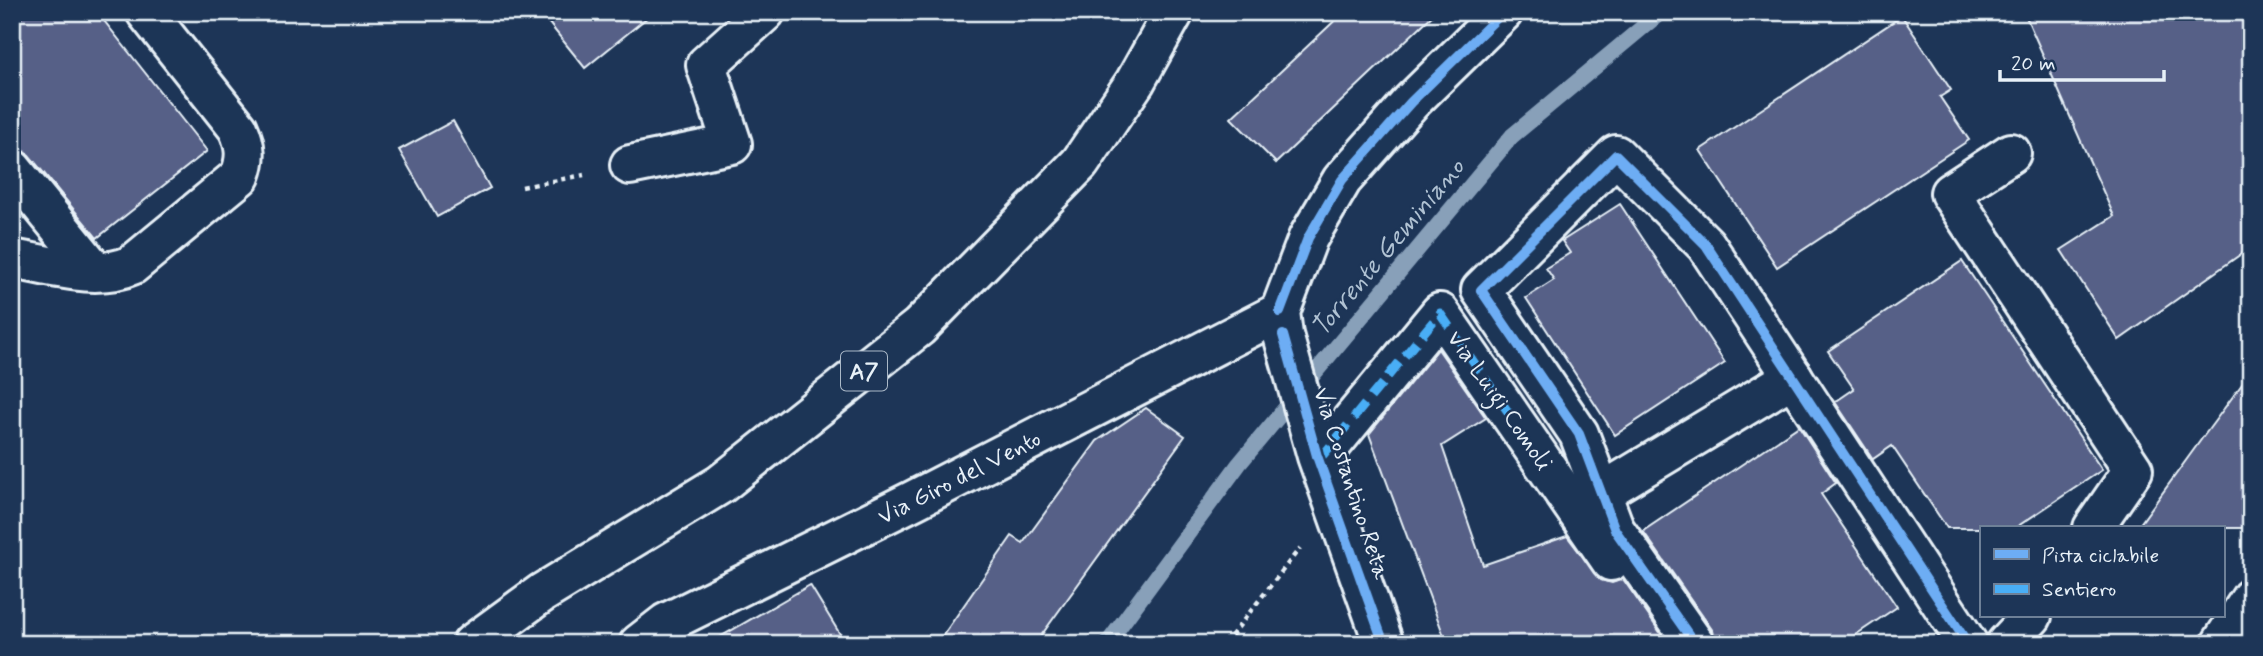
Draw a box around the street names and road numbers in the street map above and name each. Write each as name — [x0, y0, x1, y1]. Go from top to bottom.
street label: Via Luigi Comoli — [1436, 325, 1559, 479]
road number: A7 — [841, 352, 887, 390]
street label: Via Costantino Reta — [1305, 384, 1396, 584]
street label: Via Giro del Vento — [873, 424, 1047, 533]

